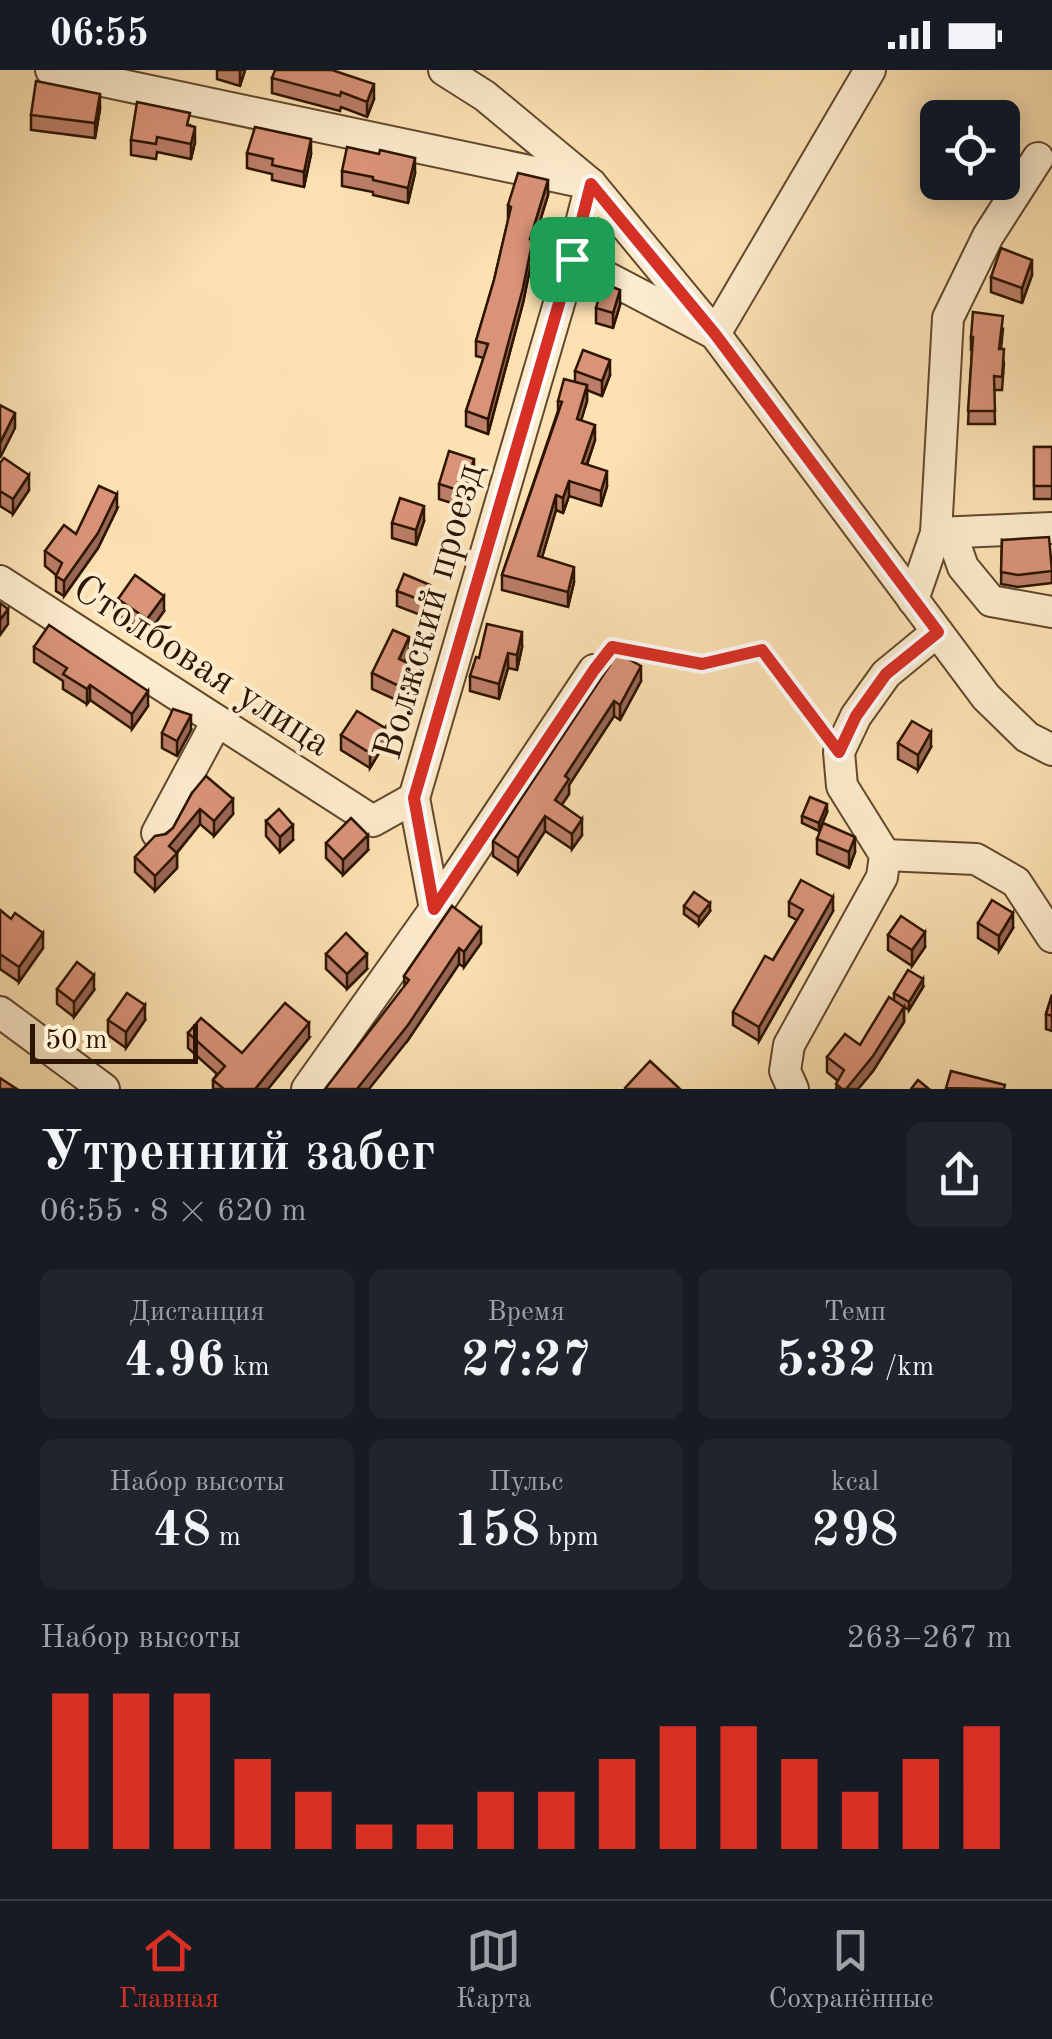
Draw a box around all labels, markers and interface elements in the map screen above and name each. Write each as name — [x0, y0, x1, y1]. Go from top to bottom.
text: 06:55 — [50, 16, 149, 54]
map controls — [920, 100, 1020, 200]
button: locate — [920, 100, 1020, 200]
pin — [530, 217, 615, 302]
icon: arrive — [545, 232, 600, 287]
street label: Волжский проезд — [369, 459, 492, 765]
street label: Столбовая улица — [65, 569, 337, 766]
scale bar — [30, 1019, 198, 1064]
text: 50 m — [45, 1027, 108, 1055]
button: share — [907, 1122, 1012, 1227]
text: Утренний забег — [40, 1127, 436, 1182]
text: 06:55 · 8 × 620 m — [40, 1196, 307, 1228]
text: Дистанция — [129, 1299, 265, 1327]
text: Время — [487, 1299, 565, 1327]
text: Темп — [824, 1299, 886, 1327]
text: 4.96 — [124, 1337, 225, 1387]
text: 27:27 — [461, 1337, 591, 1387]
text: 5:32 — [776, 1337, 877, 1387]
text: km — [225, 1354, 270, 1382]
text: /km — [877, 1354, 934, 1382]
text: Набор высоты — [109, 1469, 285, 1497]
text: Пульс — [489, 1469, 563, 1497]
text: kcal — [831, 1469, 879, 1497]
text: 48 — [153, 1507, 211, 1557]
text: 158 — [453, 1507, 540, 1557]
text: 298 — [812, 1507, 899, 1557]
text: m — [211, 1524, 241, 1552]
text: bpm — [540, 1524, 599, 1552]
text: Набор высоты — [40, 1623, 241, 1655]
text: 263–267 m — [846, 1623, 1012, 1655]
tab: Главная — [118, 1923, 219, 2018]
tab: Карта — [456, 1923, 532, 2018]
tab: Сохранённые — [768, 1923, 934, 2018]

